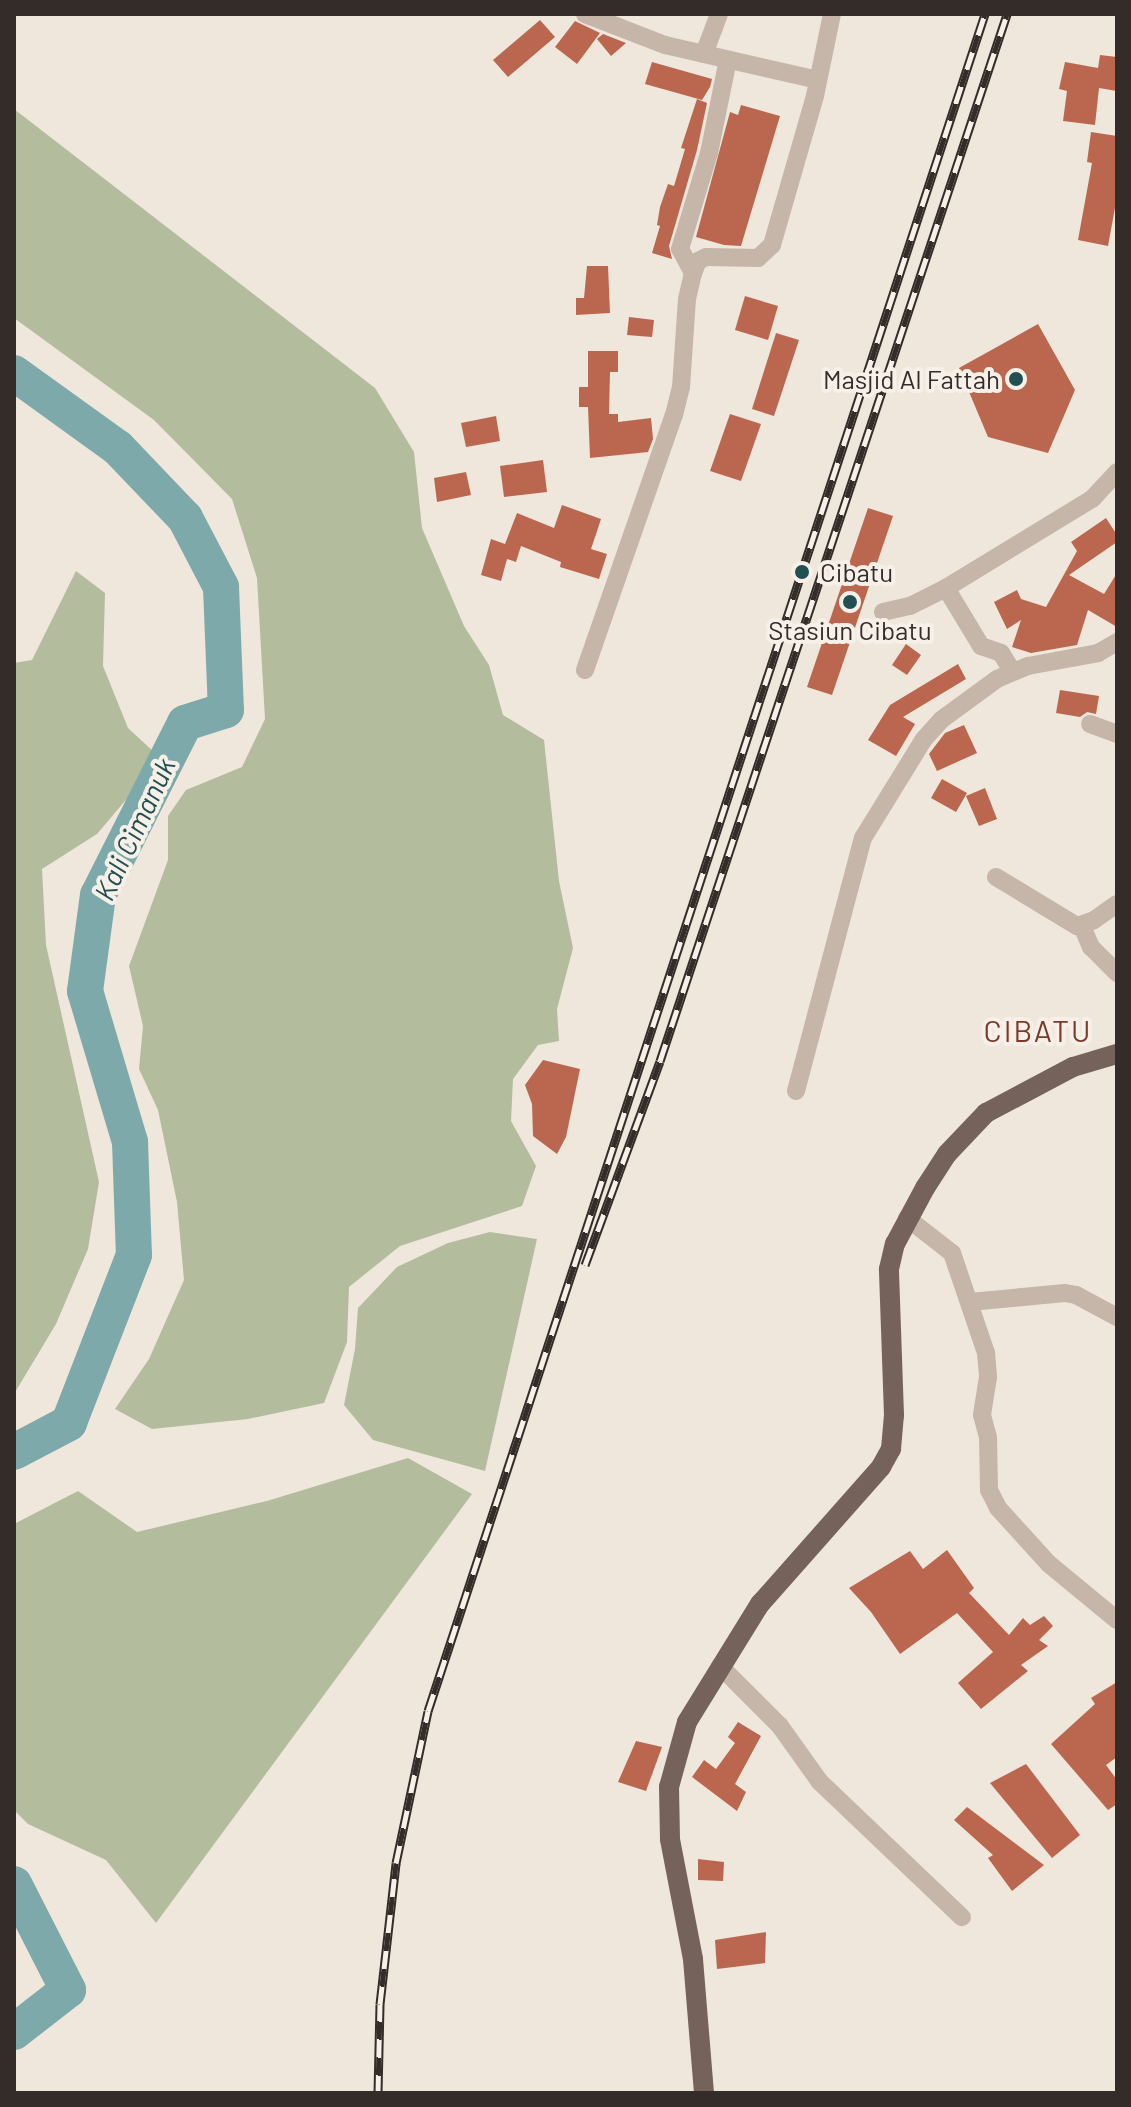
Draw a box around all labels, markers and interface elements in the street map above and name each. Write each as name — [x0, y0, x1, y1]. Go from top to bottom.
place label: Masjid Al Fattah — [823, 363, 1000, 395]
marker: Masjid Al Fattah — [1007, 370, 1025, 388]
place label: Cibatu — [820, 556, 893, 588]
marker: Cibatu — [791, 561, 813, 583]
marker: Stasiun Cibatu — [841, 593, 859, 611]
place label: Stasiun Cibatu — [768, 614, 932, 646]
water label: Kali Cimanuk — [86, 752, 182, 906]
district label: CIBATU — [984, 1012, 1092, 1048]

